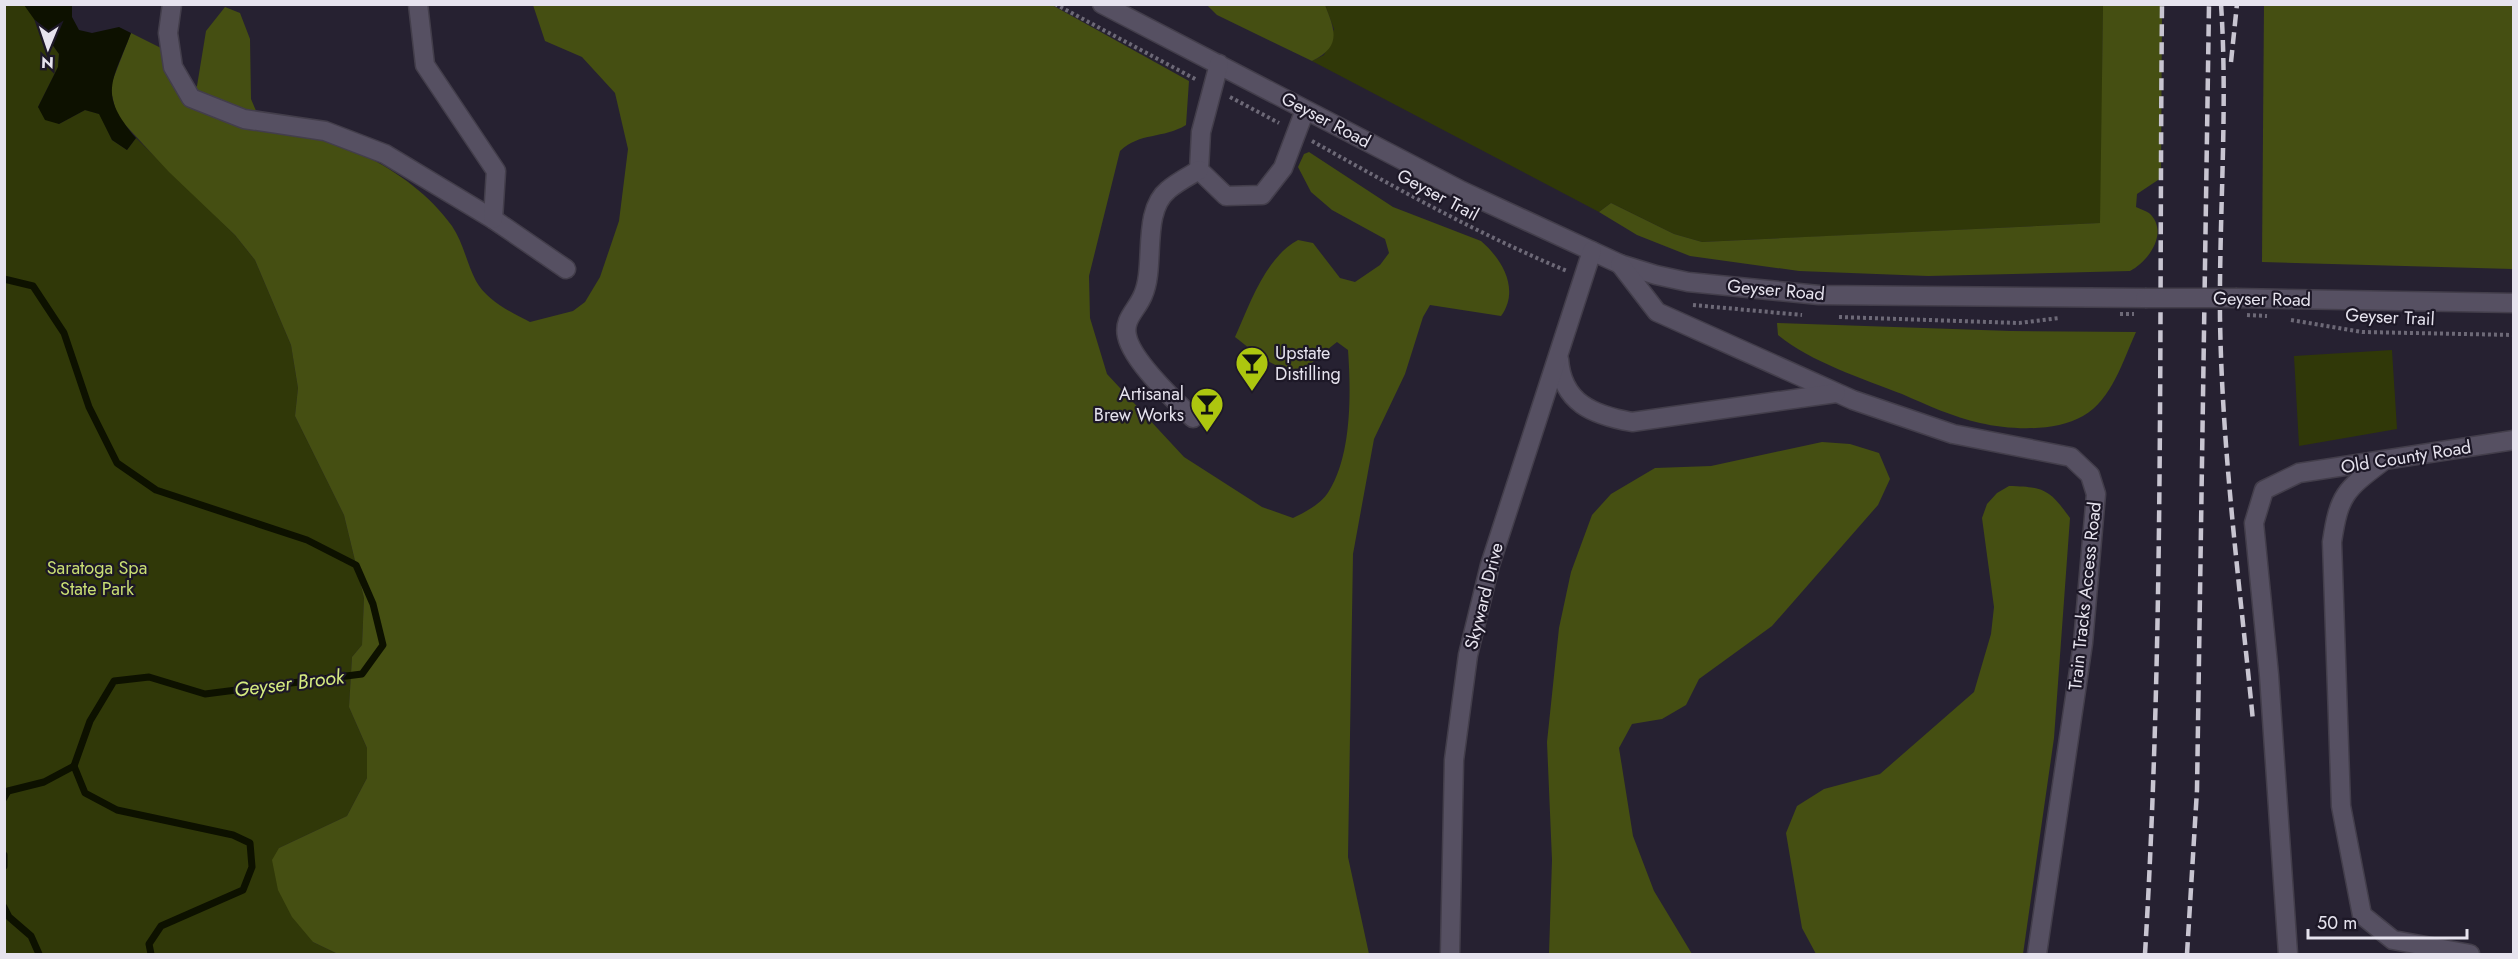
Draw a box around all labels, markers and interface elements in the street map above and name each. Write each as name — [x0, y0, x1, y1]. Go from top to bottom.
north arrow — [18, 18, 78, 78]
text: N — [41, 51, 54, 74]
street label: Geyser Road — [1277, 86, 1375, 154]
street label: Geyser Trail — [1392, 162, 1484, 228]
street label: Geyser Road — [1726, 273, 1826, 307]
street label: Geyser Road — [2213, 285, 2311, 313]
street label: Geyser Trail — [2345, 302, 2435, 332]
place label: Upstate Distilling — [1275, 340, 1341, 387]
bar icon: Upstate Distilling — [1234, 345, 1270, 392]
place label: Artisanal Brew Works — [1094, 381, 1184, 428]
bar icon: Artisanal Brew Works — [1189, 386, 1225, 433]
street label: Old County Road — [2339, 434, 2473, 480]
street label: Train Tracks Access Road — [2062, 500, 2108, 692]
street label: Skyward Drive — [1458, 540, 1510, 652]
park label: Saratoga Spa State Park — [47, 555, 147, 602]
water label: Geyser Brook — [232, 662, 347, 705]
scale bar — [2308, 902, 2467, 940]
text: 50 m — [2317, 910, 2357, 936]

